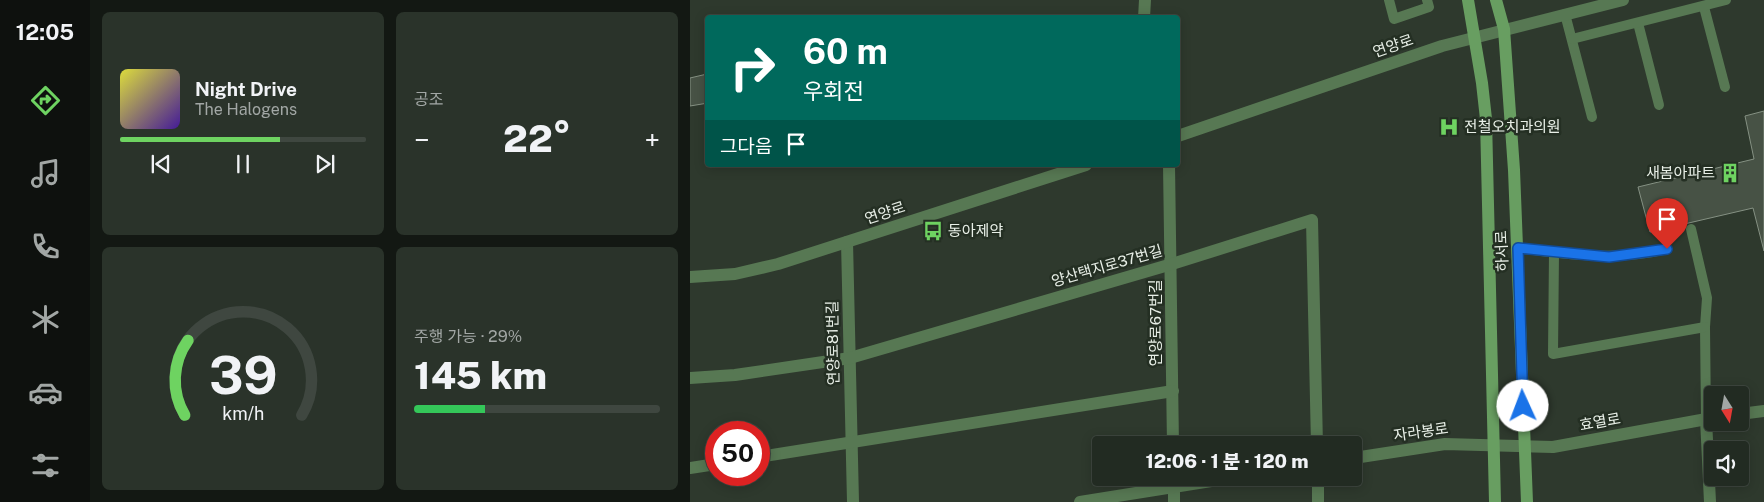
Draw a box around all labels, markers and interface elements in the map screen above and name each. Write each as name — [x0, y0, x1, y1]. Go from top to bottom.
text: 12:05 — [16, 19, 74, 45]
text: 60 m — [803, 31, 888, 72]
street label: 연양로 — [1370, 31, 1415, 60]
icon: right — [720, 35, 785, 100]
text: Night Drive — [195, 78, 297, 100]
text: 우회전 — [803, 78, 864, 104]
icon: directions — [28, 83, 63, 118]
text: 공조 — [414, 90, 443, 109]
text: The Halogens — [195, 100, 297, 119]
text: 22° — [503, 116, 571, 161]
hospital icon: 전철오치과의원 — [1438, 116, 1460, 138]
place label: 전철오치과의원 — [1464, 118, 1561, 135]
text: − — [414, 123, 430, 156]
text: + — [644, 123, 660, 156]
icon: arrive — [782, 130, 810, 158]
text: 그다음 — [720, 135, 772, 157]
icon: previous — [147, 150, 175, 178]
icon: pause — [229, 150, 257, 178]
icon: next — [311, 150, 339, 178]
icon: music — [28, 156, 63, 191]
building icon: 새봄아파트 — [1719, 162, 1741, 184]
place label: 새봄아파트 — [1646, 164, 1715, 181]
street label: 연양로 — [863, 198, 907, 227]
pin — [1646, 198, 1688, 249]
icon: arrive — [1653, 205, 1681, 233]
bus stop icon: 동아제약 — [922, 220, 944, 242]
place label: 동아제약 — [948, 222, 1003, 239]
icon: phone — [28, 229, 63, 264]
street label: 하서로 — [1492, 230, 1511, 272]
street label: 양산택지로37번길 — [1049, 242, 1164, 290]
street label: 연양로67번길 — [1147, 279, 1164, 367]
street label: 연양로81번길 — [823, 300, 842, 386]
icon: climate — [28, 302, 63, 337]
text: 주행 가능 · 29% — [414, 327, 522, 346]
text: 39 — [209, 345, 277, 406]
text: 145 km — [414, 353, 547, 398]
icon: car — [28, 375, 63, 410]
position arrow — [1496, 379, 1548, 431]
north arrow — [1704, 386, 1749, 431]
map controls — [1704, 386, 1749, 486]
text: km/h — [222, 403, 264, 424]
street label: 효열로 — [1578, 410, 1622, 433]
street label: 자라봉로 — [1392, 419, 1449, 444]
speed limit sign: 50 — [705, 421, 770, 486]
button: sound — [1704, 441, 1749, 486]
icon: filters — [28, 448, 63, 483]
text: 12:06 · 1 분 · 120 m — [1145, 450, 1309, 472]

